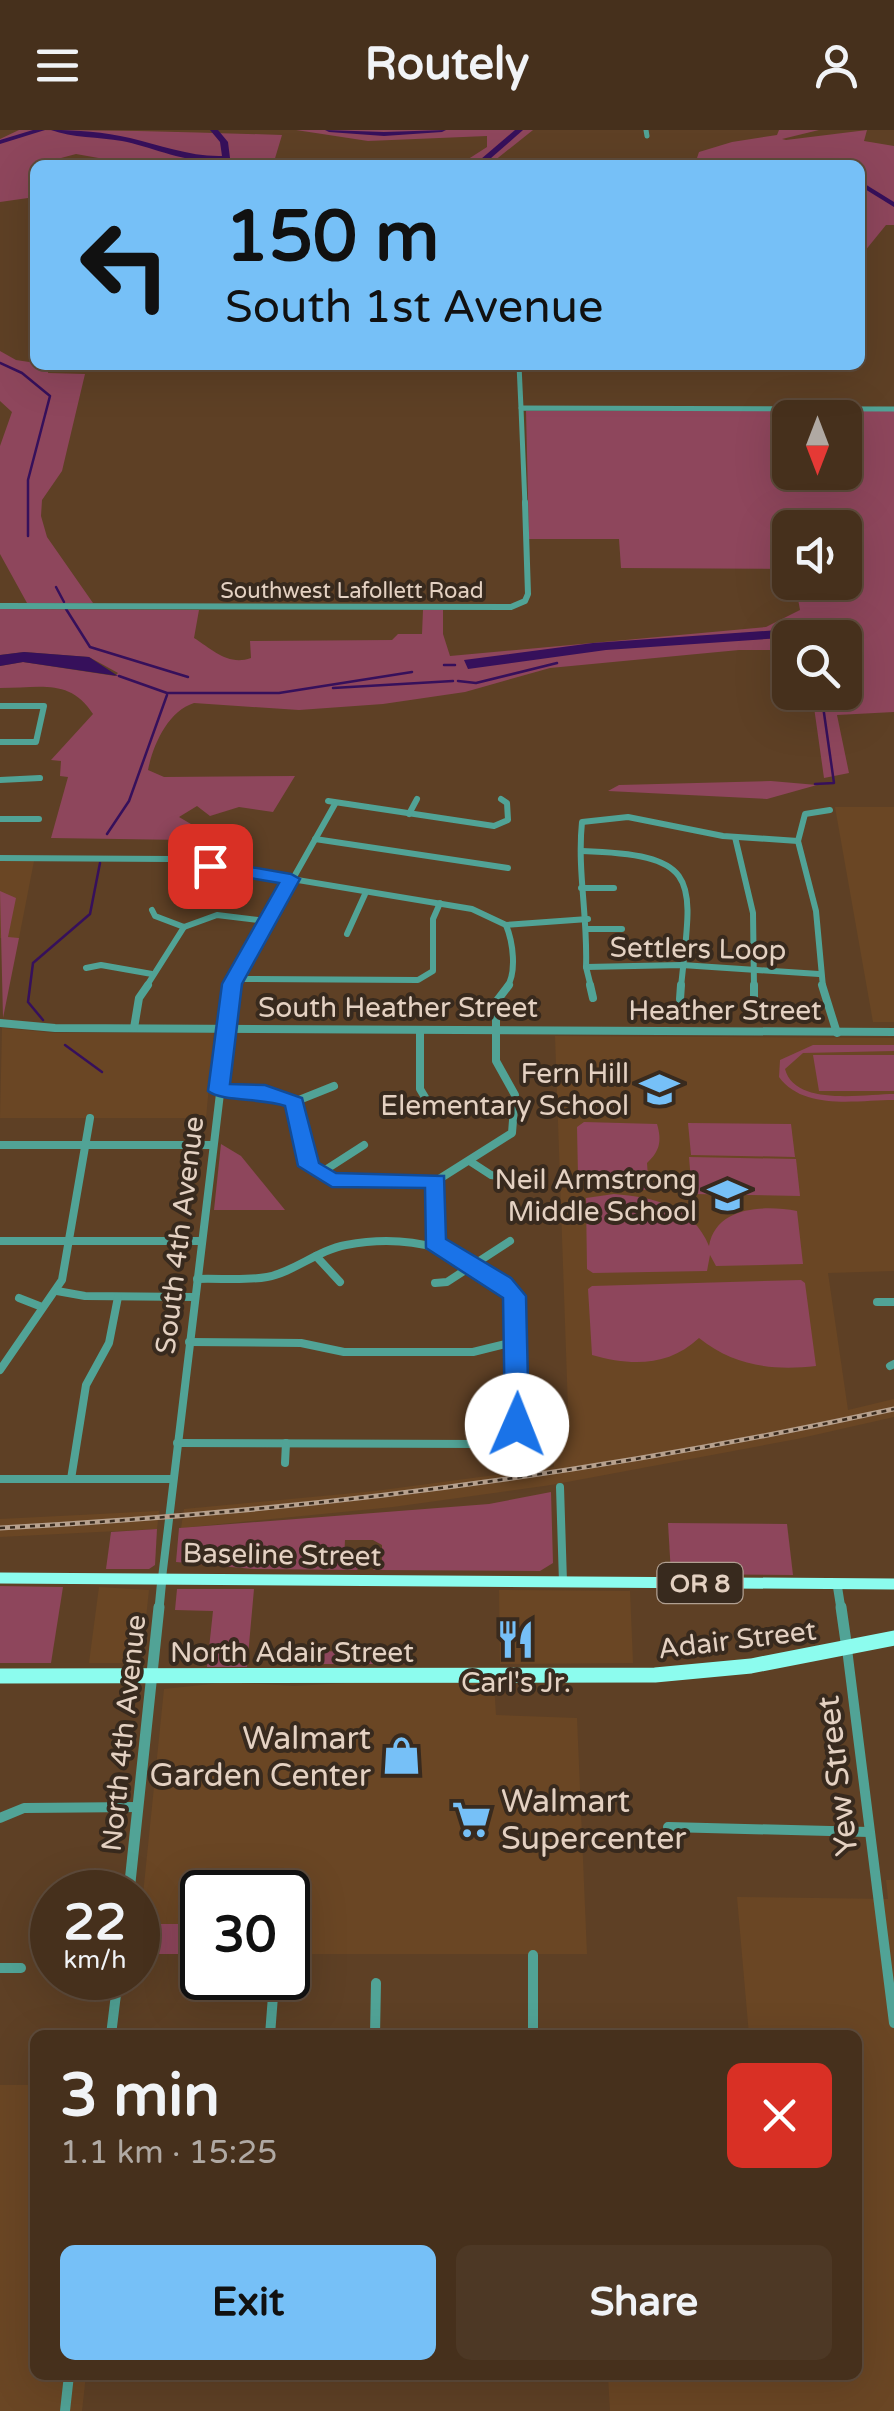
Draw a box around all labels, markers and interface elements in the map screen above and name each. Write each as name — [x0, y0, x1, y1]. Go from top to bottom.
icon: menu — [30, 38, 85, 93]
text: Routely — [365, 38, 529, 92]
icon: person — [809, 38, 864, 93]
text: 150 m — [225, 196, 439, 280]
icon: left — [60, 200, 190, 330]
text: South 1st Avenue — [225, 281, 603, 335]
north arrow — [772, 400, 862, 490]
map controls — [772, 400, 862, 710]
button: sound — [772, 510, 862, 600]
street label: Southwest Lafollett Road — [220, 578, 484, 604]
button: search — [772, 620, 862, 710]
pin — [168, 824, 253, 909]
icon: arrive — [183, 839, 238, 894]
street label: Settlers Loop — [609, 930, 787, 968]
street label: South Heather Street — [258, 991, 538, 1025]
street label: Heather Street — [628, 994, 822, 1028]
place label: Fern Hill Elementary School — [380, 1057, 629, 1123]
school or university icon: Fern Hill Elementary School — [638, 1068, 680, 1110]
street label: South 4th Avenue — [149, 1114, 211, 1356]
place label: Neil Armstrong Middle School — [495, 1163, 697, 1229]
school or university icon: Neil Armstrong Middle School — [706, 1174, 748, 1216]
position arrow — [465, 1373, 569, 1477]
street label: Baseline Street — [182, 1536, 382, 1574]
road number: OR 8 — [658, 1563, 742, 1603]
street label: North 4th Avenue — [95, 1613, 153, 1853]
street label: Adair Street — [656, 1613, 818, 1667]
restaurant icon: Carl's Jr. — [495, 1619, 537, 1661]
street label: North Adair Street — [170, 1636, 414, 1670]
place label: Carl's Jr. — [461, 1666, 571, 1700]
street label: Yew Street — [809, 1694, 867, 1858]
place label: Walmart Garden Center — [150, 1720, 372, 1795]
shop icon: Walmart Garden Center — [380, 1735, 422, 1777]
place label: Walmart Supercenter — [501, 1783, 687, 1858]
supermarket icon: Walmart Supercenter — [450, 1798, 492, 1840]
speed limit sign: 30 — [180, 1870, 310, 2000]
text: 22 — [64, 1893, 126, 1953]
text: km/h — [64, 1945, 126, 1975]
text: 3 min — [60, 2060, 220, 2132]
button: close — [727, 2063, 832, 2168]
text: 1.1 km · 15:25 — [60, 2134, 277, 2172]
button: Exit — [60, 2245, 436, 2360]
button: Share — [456, 2245, 832, 2360]

